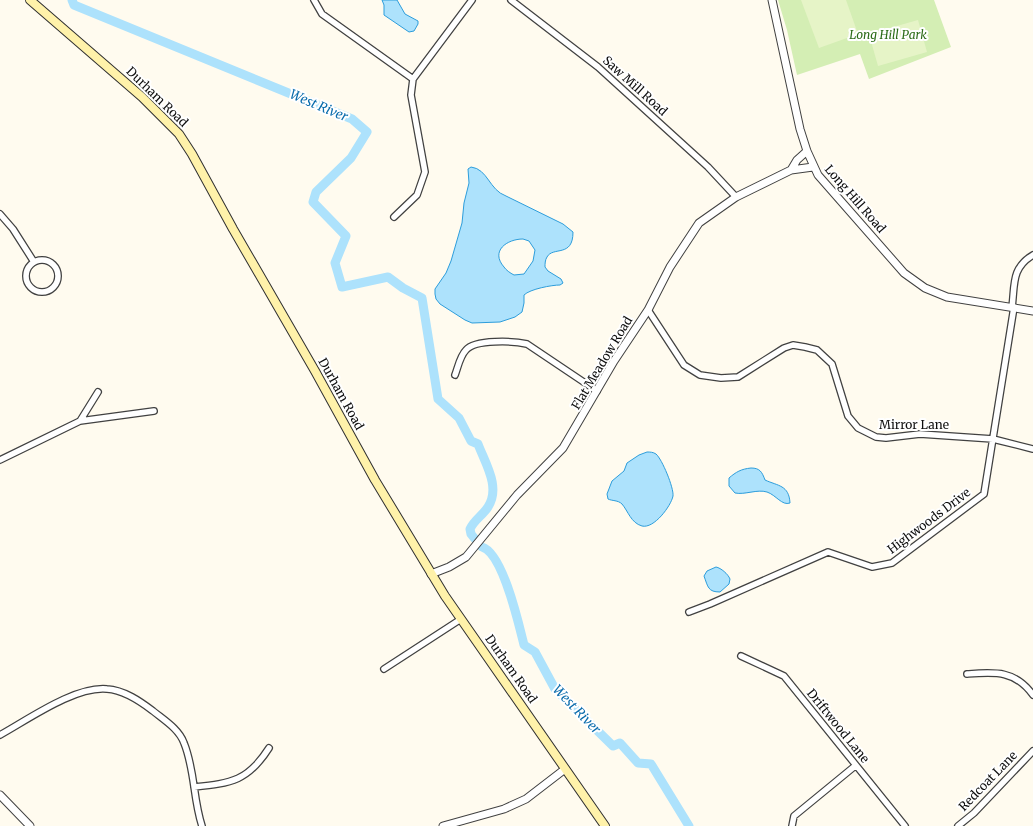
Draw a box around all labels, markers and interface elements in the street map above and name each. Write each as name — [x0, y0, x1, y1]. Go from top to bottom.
park label: Long Hill Park — [849, 27, 927, 42]
street label: Saw Mill Road — [600, 53, 671, 119]
street label: Durham Road — [123, 63, 191, 130]
water label: West River — [287, 86, 351, 126]
street label: Long Hill Road — [822, 162, 889, 236]
street label: Flat Meadow Road — [568, 314, 635, 412]
street label: Durham Road — [315, 355, 367, 432]
street label: Mirror Lane — [879, 417, 949, 432]
street label: Highwoods Drive — [884, 485, 973, 557]
street label: Durham Road — [482, 632, 540, 706]
water label: West River — [549, 681, 605, 738]
street label: Driftwood Lane — [804, 686, 873, 766]
street label: Redcoat Lane — [955, 748, 1020, 814]

